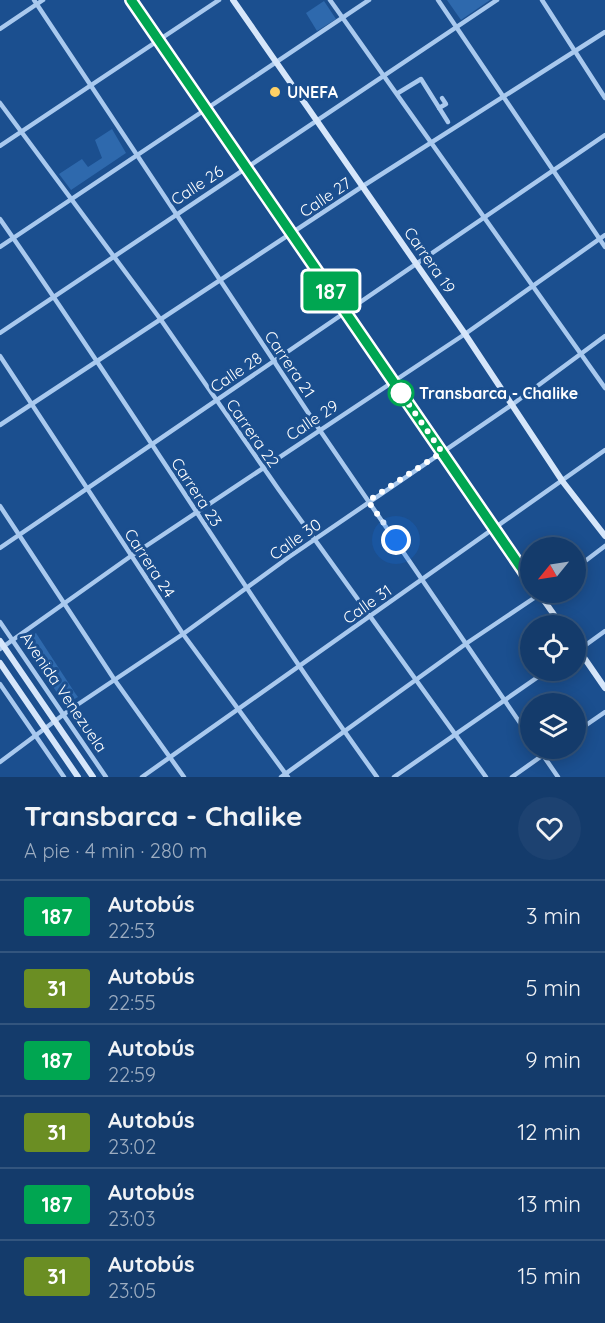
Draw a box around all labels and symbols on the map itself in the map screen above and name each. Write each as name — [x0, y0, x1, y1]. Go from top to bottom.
place label: UNEFA — [287, 82, 339, 102]
marker: UNEFA — [268, 85, 282, 99]
street label: Calle 26 — [167, 161, 227, 209]
street label: Calle 27 — [296, 173, 354, 221]
street label: Carrera 19 — [400, 223, 460, 297]
line badge: 187 — [296, 272, 366, 310]
street label: Carrera 21 — [260, 327, 320, 401]
street label: Calle 28 — [206, 347, 266, 397]
marker: Transbarca - Chalike — [388, 380, 414, 406]
place label: Transbarca - Chalike — [419, 383, 578, 403]
street label: Carrera 22 — [222, 395, 284, 471]
street label: Calle 29 — [282, 395, 342, 445]
street label: Carrera 23 — [167, 454, 227, 530]
street label: Calle 30 — [265, 514, 325, 564]
street label: Carrera 24 — [120, 525, 180, 601]
your location — [381, 525, 411, 555]
north arrow — [520, 537, 586, 603]
street label: Calle 31 — [339, 580, 395, 628]
street label: Avenida Venezuela — [16, 628, 112, 756]

